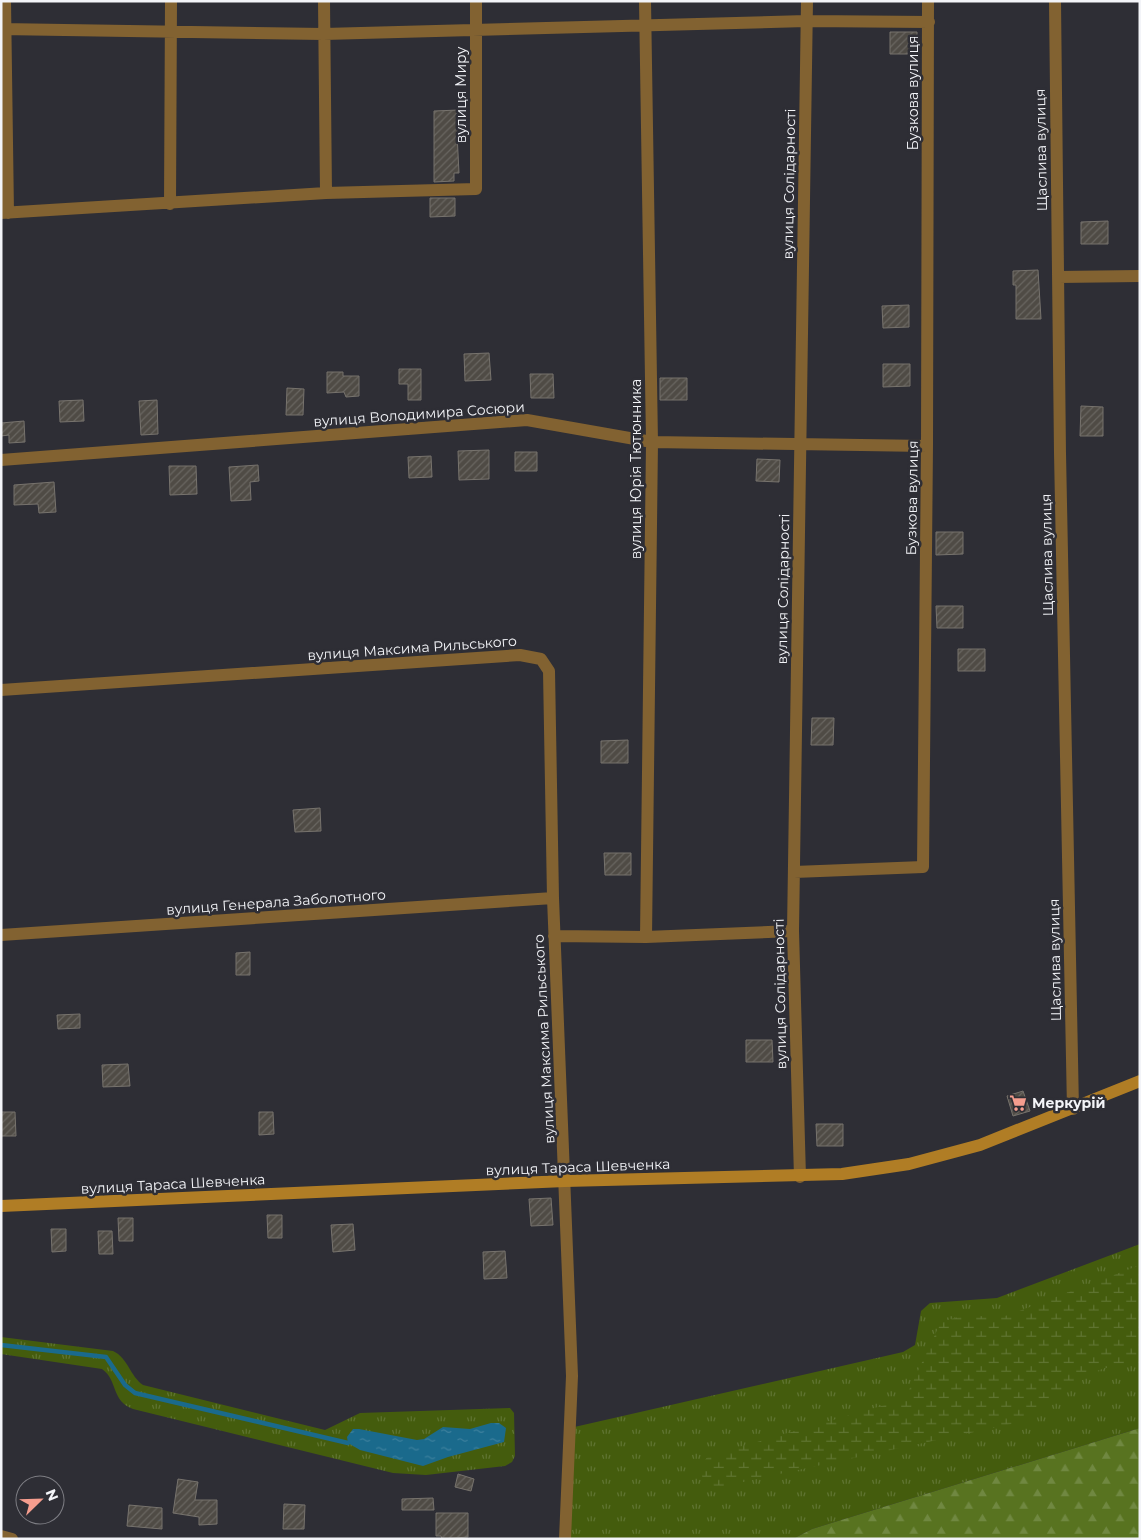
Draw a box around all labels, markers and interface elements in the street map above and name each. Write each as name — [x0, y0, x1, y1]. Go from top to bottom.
street label: Бузкова вулиця — [904, 36, 922, 150]
street label: вулиця Миру — [452, 47, 470, 143]
street label: Щаслива вулиця — [1031, 88, 1051, 212]
street label: вулиця Солідарності — [779, 108, 799, 260]
street label: вулиця Юрія Тютюнника — [627, 379, 645, 559]
street label: вулиця Володимира Сосюри — [313, 398, 525, 430]
street label: Бузкова вулиця — [902, 440, 922, 556]
street label: Щаслива вулиця — [1037, 493, 1057, 617]
street label: вулиця Солідарності — [773, 513, 793, 665]
street label: вулиця Максима Рильського — [307, 632, 517, 664]
street label: вулиця Генерала Заболотного — [165, 885, 387, 919]
street label: Щаслива вулиця — [1045, 898, 1065, 1022]
street label: вулиця Солідарності — [770, 918, 790, 1070]
street label: вулиця Максима Рильського — [530, 934, 558, 1144]
supermarket icon: Меркурій — [1008, 1093, 1028, 1113]
place label: Меркурій — [1032, 1094, 1105, 1112]
street label: вулиця Тараса Шевченка — [485, 1155, 671, 1179]
street label: вулиця Тараса Шевченка — [80, 1170, 266, 1198]
north arrow — [15, 1475, 65, 1525]
text: N — [41, 1486, 62, 1504]

